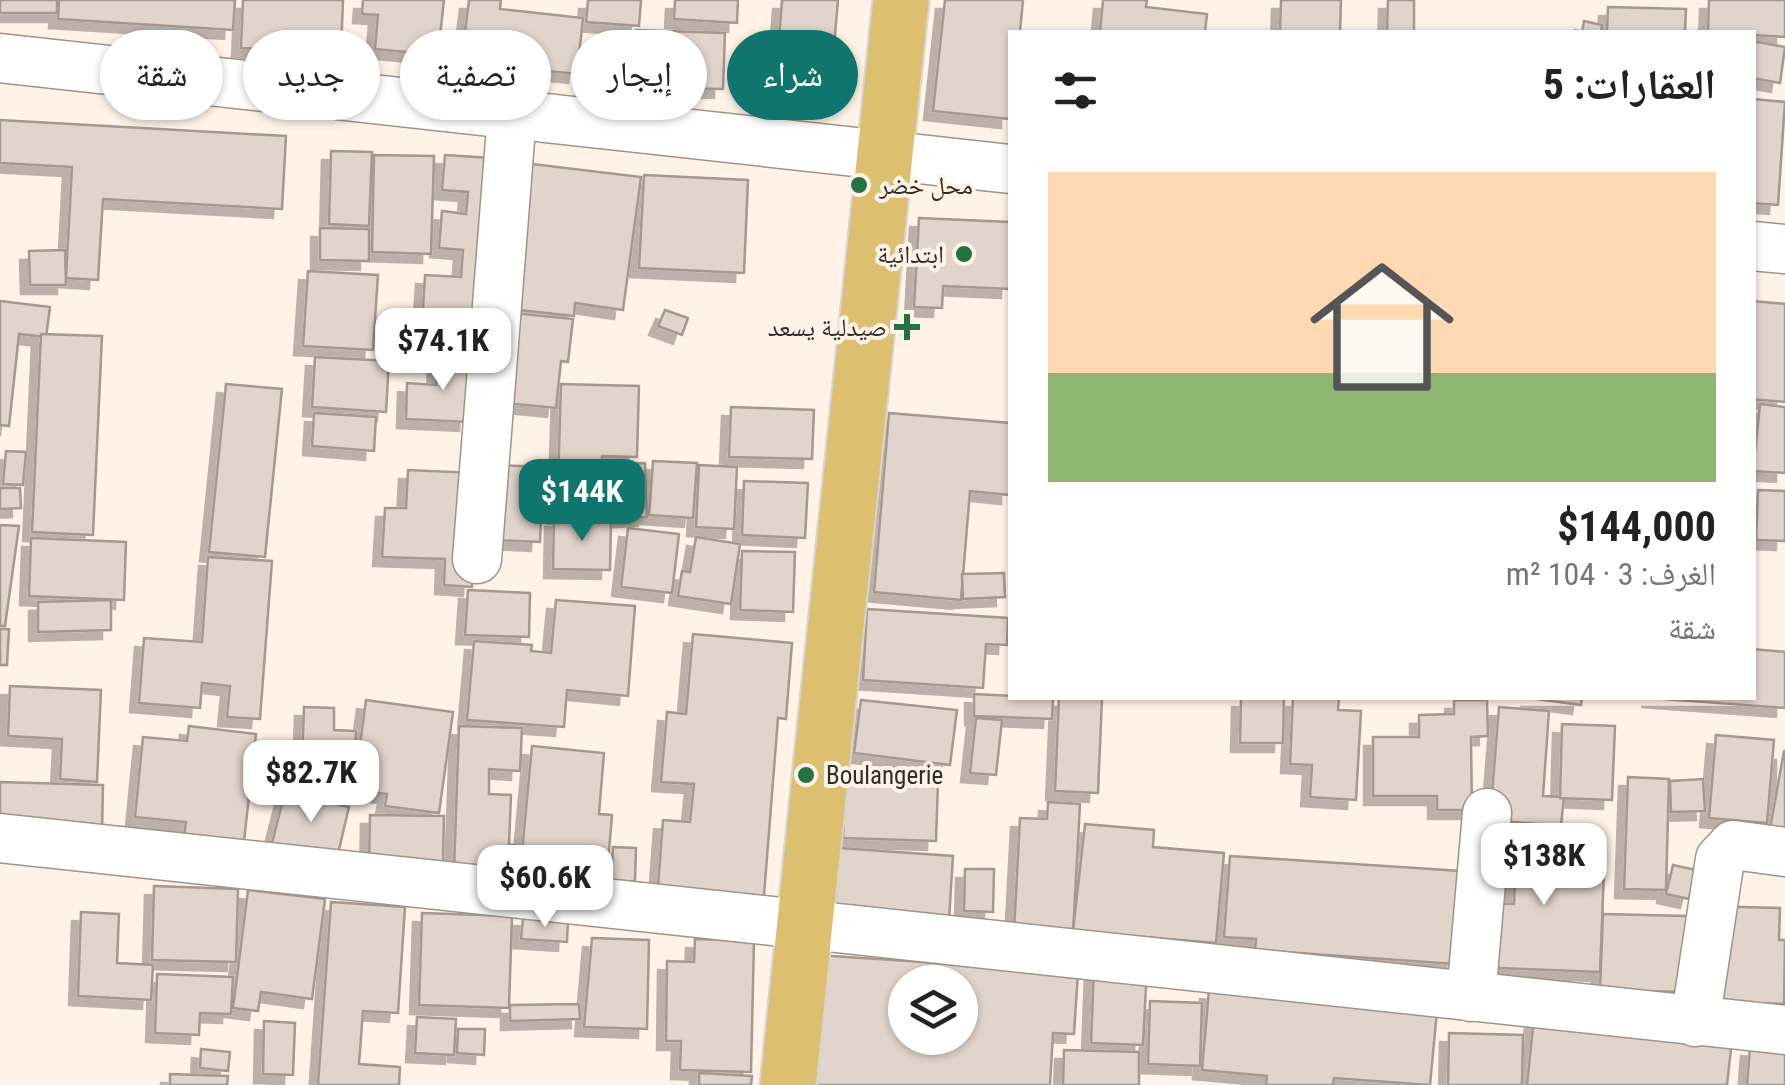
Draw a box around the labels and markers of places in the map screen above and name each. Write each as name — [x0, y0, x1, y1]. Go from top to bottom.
place label: محل خضر — [878, 171, 973, 201]
marker: محل خضر — [848, 174, 870, 196]
place label: ابتدائية — [877, 240, 944, 269]
marker: ابتدائية — [953, 243, 975, 265]
pin: $74.1K — [362, 308, 524, 393]
place label: صيدلية يسعد — [768, 313, 887, 342]
marker: صيدلية يسعد — [896, 316, 918, 338]
pin: $144K — [512, 459, 652, 544]
pin: $82.7K — [230, 740, 392, 825]
place label: Boulangerie — [826, 761, 943, 790]
marker: Boulangerie — [795, 764, 817, 786]
pin: $138K — [1474, 823, 1614, 908]
pin: $60.6K — [464, 845, 626, 930]

